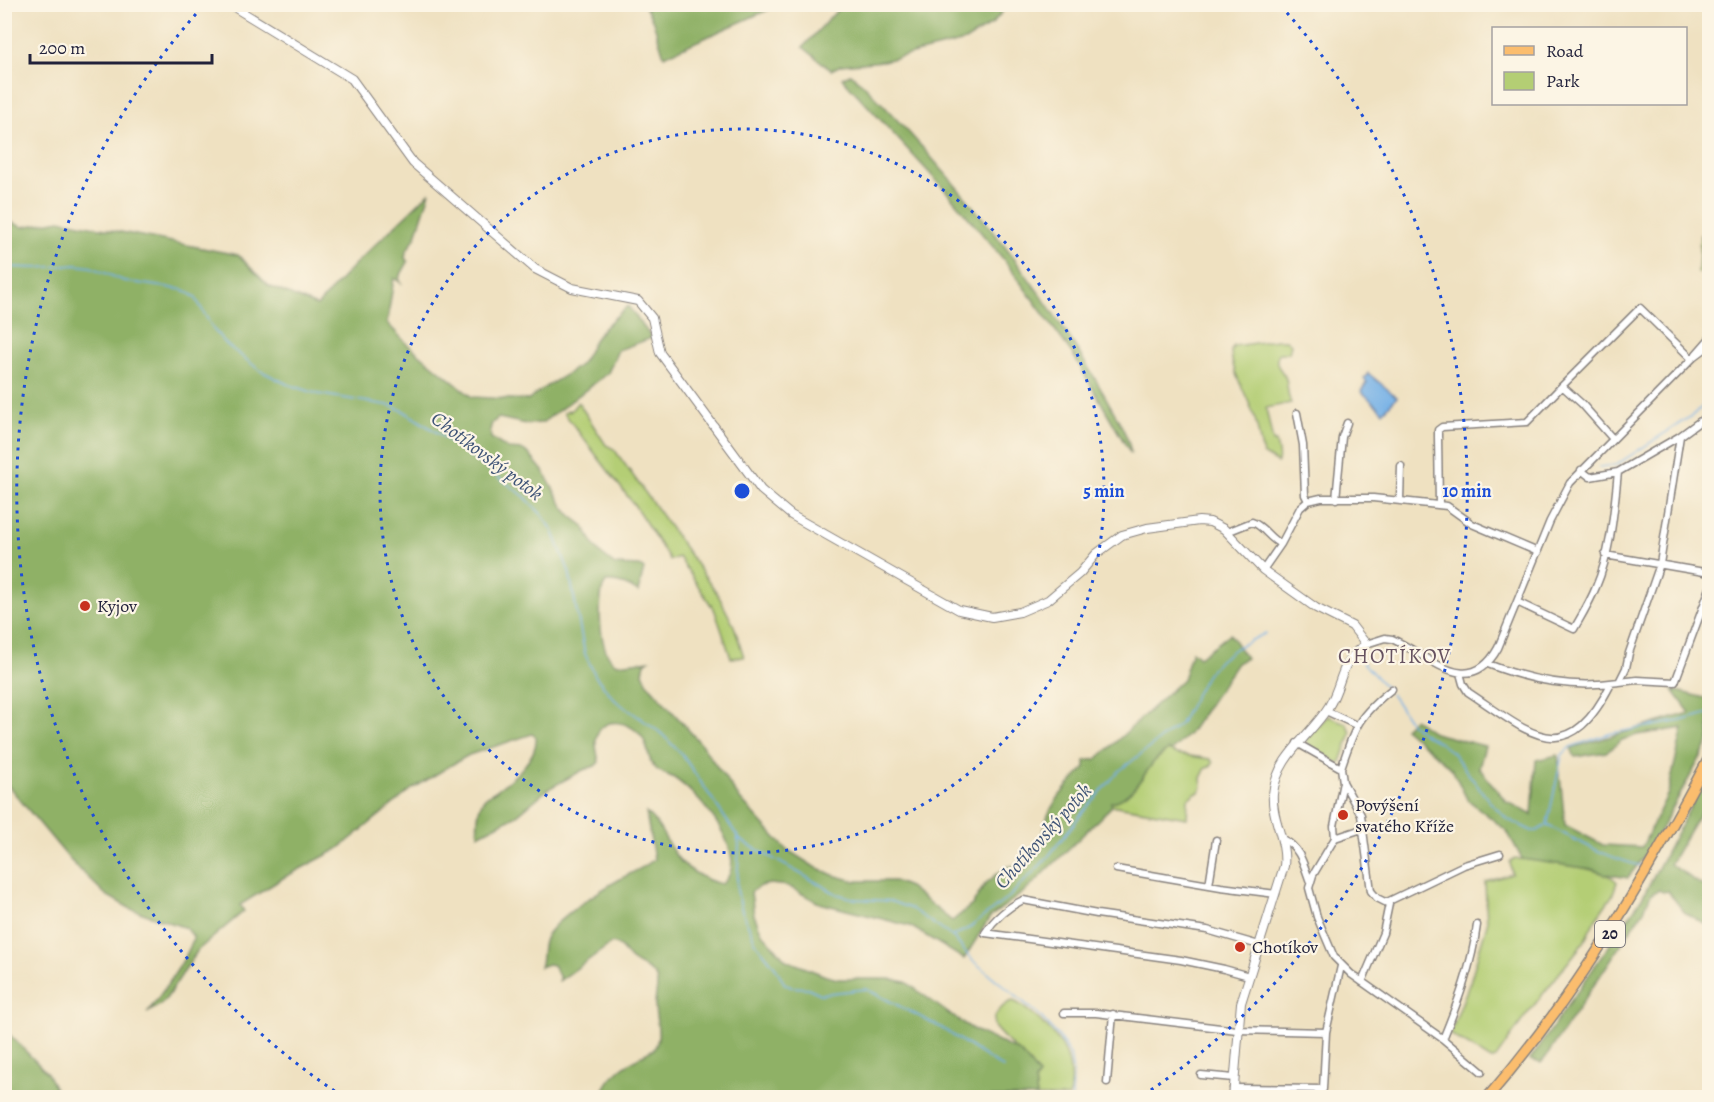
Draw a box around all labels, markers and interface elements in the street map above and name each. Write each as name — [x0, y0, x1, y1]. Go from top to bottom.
scale bar — [30, 27, 212, 65]
legend — [1492, 27, 1687, 105]
text: 200 m — [39, 36, 85, 60]
text: Road — [1546, 39, 1584, 63]
text: Park — [1546, 69, 1580, 93]
water label: Chotíkovský potok — [426, 405, 548, 507]
text: 5 min — [1083, 479, 1125, 503]
text: 10 min — [1442, 479, 1492, 503]
centre of rings — [732, 481, 752, 501]
place label: Kyjov — [97, 594, 138, 618]
marker: Kyjov — [78, 599, 92, 613]
district label: CHOTÍKOV — [1338, 642, 1452, 670]
water label: Chotíkovský potok — [988, 777, 1098, 895]
place label: Povýšení svatého Kříže — [1355, 793, 1454, 838]
marker: Povýšení svatého Kříže — [1336, 808, 1350, 822]
road number: 20 — [1595, 921, 1625, 947]
place label: Chotíkov — [1252, 935, 1319, 959]
marker: Chotíkov — [1233, 940, 1247, 954]

